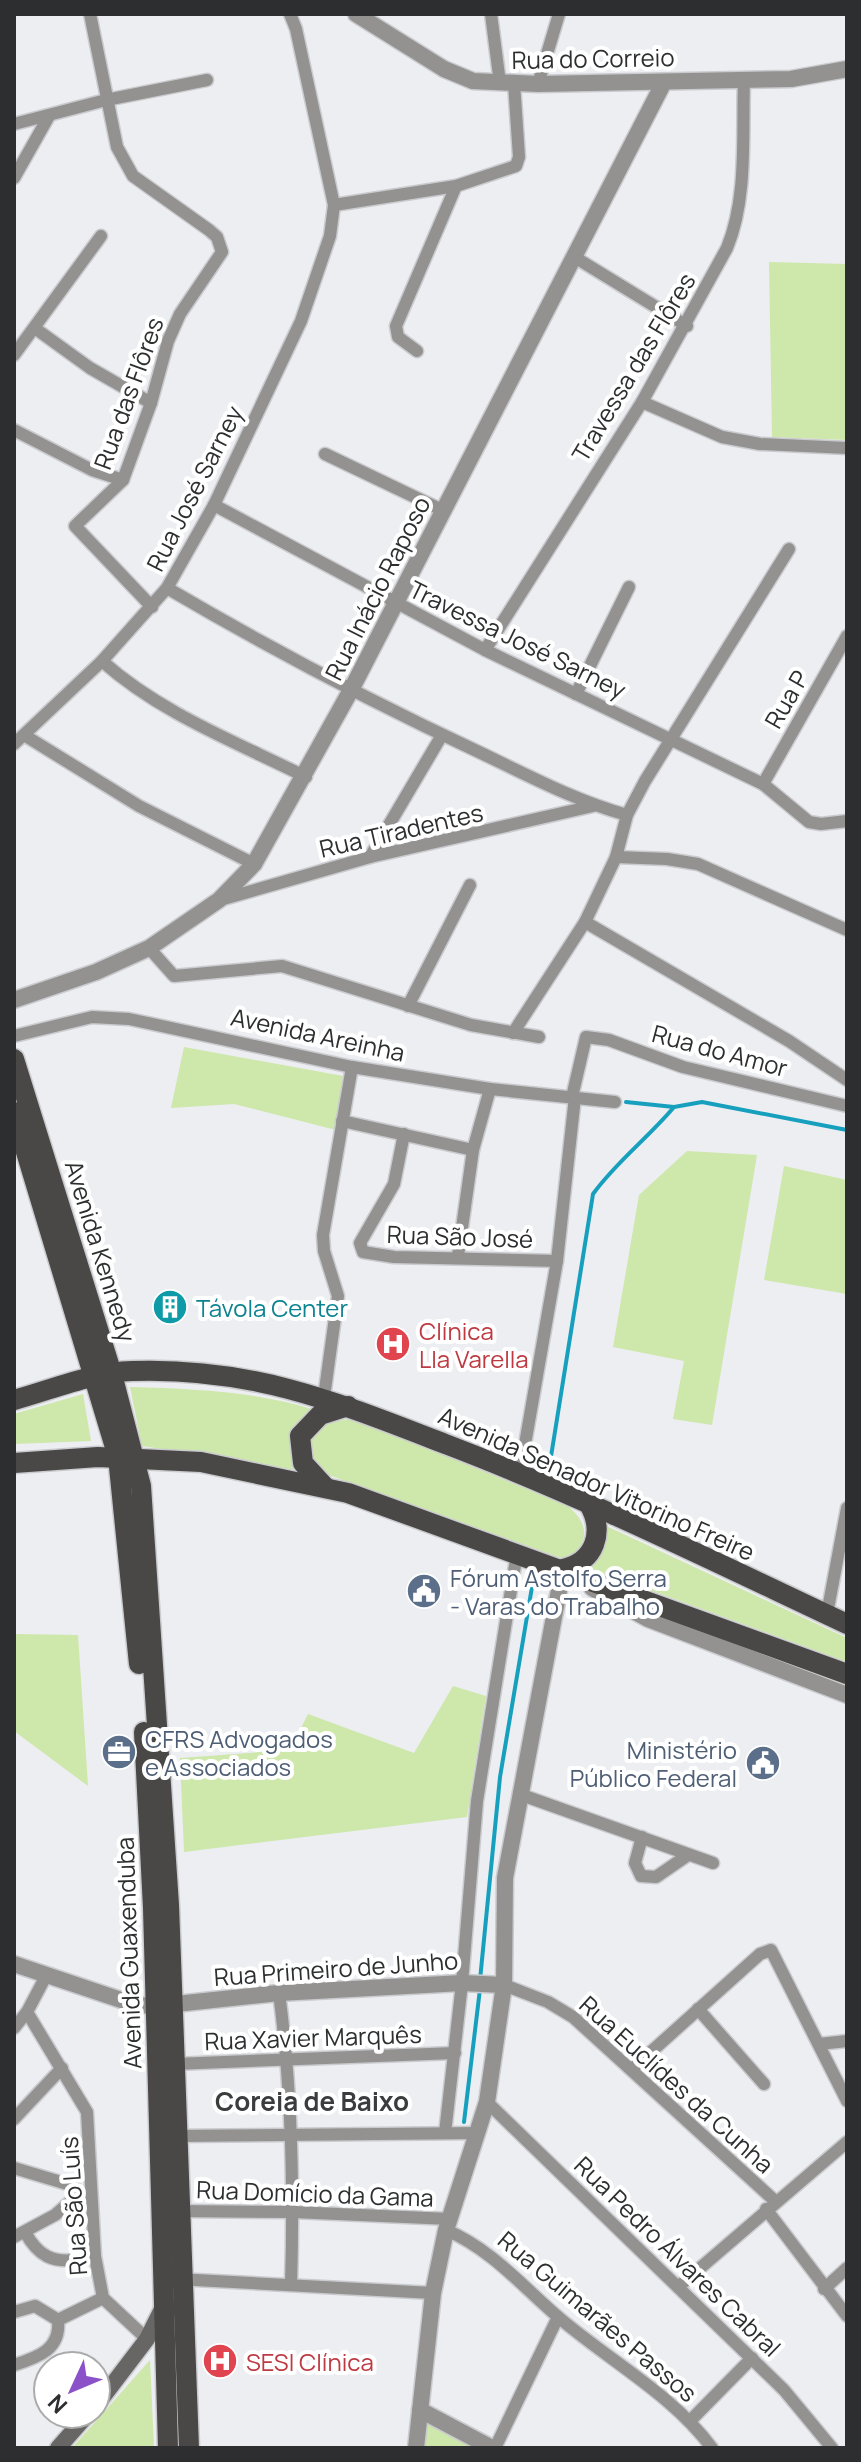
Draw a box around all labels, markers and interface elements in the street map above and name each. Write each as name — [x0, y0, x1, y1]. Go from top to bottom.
street label: Rua do Correio — [511, 40, 675, 76]
street label: Travessa das Flôres — [563, 266, 703, 468]
street label: Rua das Flôres — [85, 312, 171, 474]
street label: Rua José Sarney — [138, 399, 250, 576]
street label: Rua Inácio Raposo — [316, 491, 438, 685]
street label: Travessa José Sarney — [404, 572, 632, 706]
street label: Rua P — [756, 664, 816, 734]
street label: Rua Tiradentes — [316, 795, 486, 865]
street label: Avenida Areinha — [228, 999, 408, 1069]
street label: Rua do Amor — [649, 1016, 792, 1084]
street label: Avenida Kennedy — [58, 1156, 144, 1346]
street label: Rua São José — [386, 1217, 534, 1255]
building icon: Távola Center — [151, 1288, 189, 1326]
place label: Távola Center — [196, 1291, 348, 1324]
place label: Clínica LIa Varella — [419, 1314, 529, 1375]
hospital icon: Clínica LIa Varella — [374, 1325, 412, 1363]
street label: Avenida Senador Vitorino Freire — [434, 1398, 760, 1568]
place label: Fórum Astolfo Serra - Varas do Trabalho — [450, 1561, 667, 1622]
public building icon: Fórum Astolfo Serra - Varas do Trabalho — [405, 1572, 443, 1610]
place label: CFRS Advogados e Associados — [145, 1722, 333, 1783]
office icon: CFRS Advogados e Associados — [100, 1733, 138, 1771]
place label: Ministério Público Federal — [570, 1733, 737, 1794]
public building icon: Ministério Público Federal — [744, 1744, 782, 1782]
street label: Avenida Guaxenduba — [107, 1836, 149, 2070]
street label: Rua Primeiro de Junho — [213, 1943, 459, 1993]
street label: Rua Euclídes da Cunha — [573, 1988, 781, 2180]
street label: Rua Xavier Marquês — [204, 2017, 422, 2057]
district label: Coreia de Baixo — [215, 2083, 409, 2119]
street label: Rua São Luís — [52, 2135, 94, 2277]
street label: Rua Pedro Álvares Cabral — [568, 2149, 788, 2363]
street label: Rua Domício da Gama — [196, 2172, 434, 2214]
street label: Rua Guimarães Passos — [492, 2223, 704, 2409]
hospital icon: SESI Clínica — [201, 2342, 239, 2380]
place label: SESI Clínica — [246, 2345, 374, 2378]
north arrow — [32, 2350, 112, 2430]
text: N — [41, 2388, 74, 2420]

